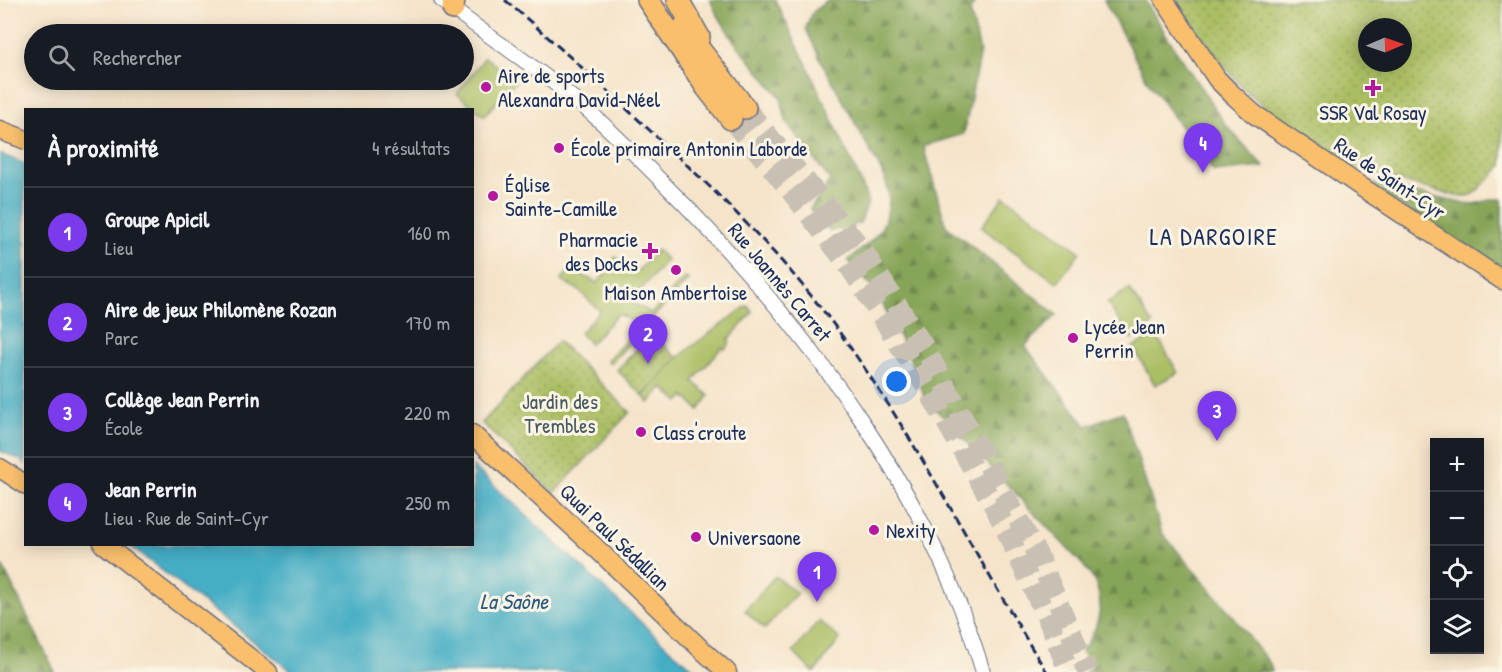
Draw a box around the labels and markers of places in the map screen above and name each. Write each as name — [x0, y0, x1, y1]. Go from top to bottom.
place label: Aire de sports Alexandra David-Néel — [498, 61, 661, 114]
marker: SSR Val Rosay — [1364, 79, 1382, 97]
marker: Aire de sports Alexandra David-Néel — [479, 80, 493, 94]
place label: SSR Val Rosay — [1319, 98, 1427, 127]
pin: 4 — [1184, 124, 1222, 173]
place label: École primaire Antonin Laborde — [571, 134, 808, 163]
marker: École primaire Antonin Laborde — [552, 141, 566, 155]
place label: Église Sainte-Camille — [505, 170, 617, 223]
marker: Église Sainte-Camille — [486, 189, 500, 203]
place label: Pharmacie des Docks — [559, 225, 638, 278]
marker: Pharmacie des Docks — [643, 244, 657, 258]
marker: Maison Ambertoise — [669, 263, 683, 277]
place label: Maison Ambertoise — [605, 278, 747, 307]
place label: Lycée Jean Perrin — [1085, 312, 1165, 365]
pin: 2 — [628, 314, 668, 364]
marker: Lycée Jean Perrin — [1066, 331, 1080, 345]
pin: 3 — [1198, 392, 1236, 441]
place label: Class'croute — [653, 418, 747, 447]
marker: Class'croute — [634, 425, 648, 439]
place label: Nexity — [886, 516, 936, 545]
place label: Universaone — [708, 523, 801, 552]
marker: Nexity — [867, 523, 881, 537]
marker: Universaone — [689, 530, 703, 544]
pin: 1 — [798, 552, 836, 602]

